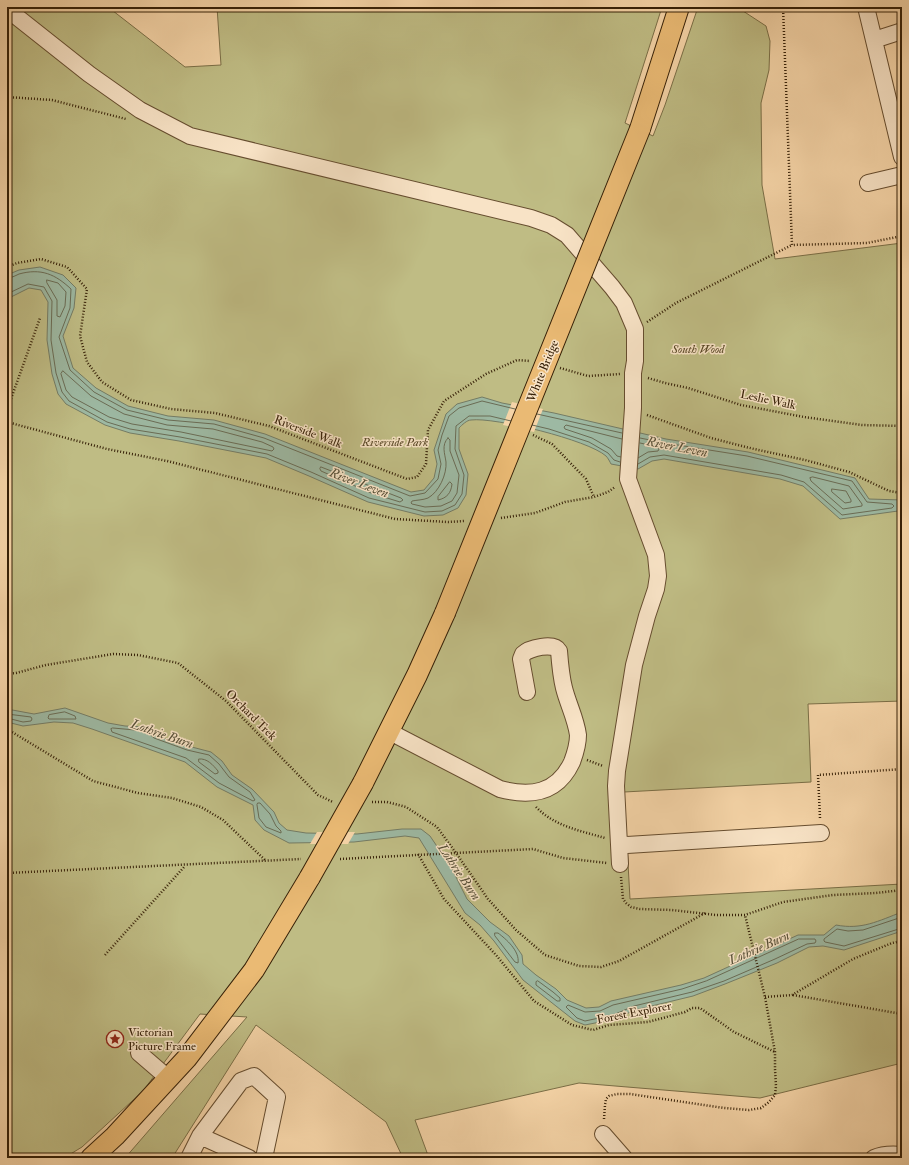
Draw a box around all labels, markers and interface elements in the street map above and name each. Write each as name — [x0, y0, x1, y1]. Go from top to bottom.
street label: White Bridge — [523, 338, 562, 405]
park label: South Wood — [671, 342, 725, 357]
street label: Leslie Walk — [739, 387, 797, 413]
street label: Riverside Walk — [272, 412, 344, 452]
water label: River Leven — [644, 433, 709, 461]
park label: Riverside Park — [361, 435, 428, 450]
water label: River Leven — [326, 464, 391, 502]
street label: Orchard Trek — [222, 686, 280, 744]
water label: Lothrie Burn — [128, 716, 195, 752]
water label: Lothrie Burn — [434, 840, 484, 903]
water label: Lothrie Burn — [725, 927, 792, 969]
street label: Forest Explorer — [595, 998, 673, 1028]
place label: Victorian Picture Frame — [128, 1025, 196, 1054]
place icon: Victorian Picture Frame — [105, 1029, 125, 1049]

